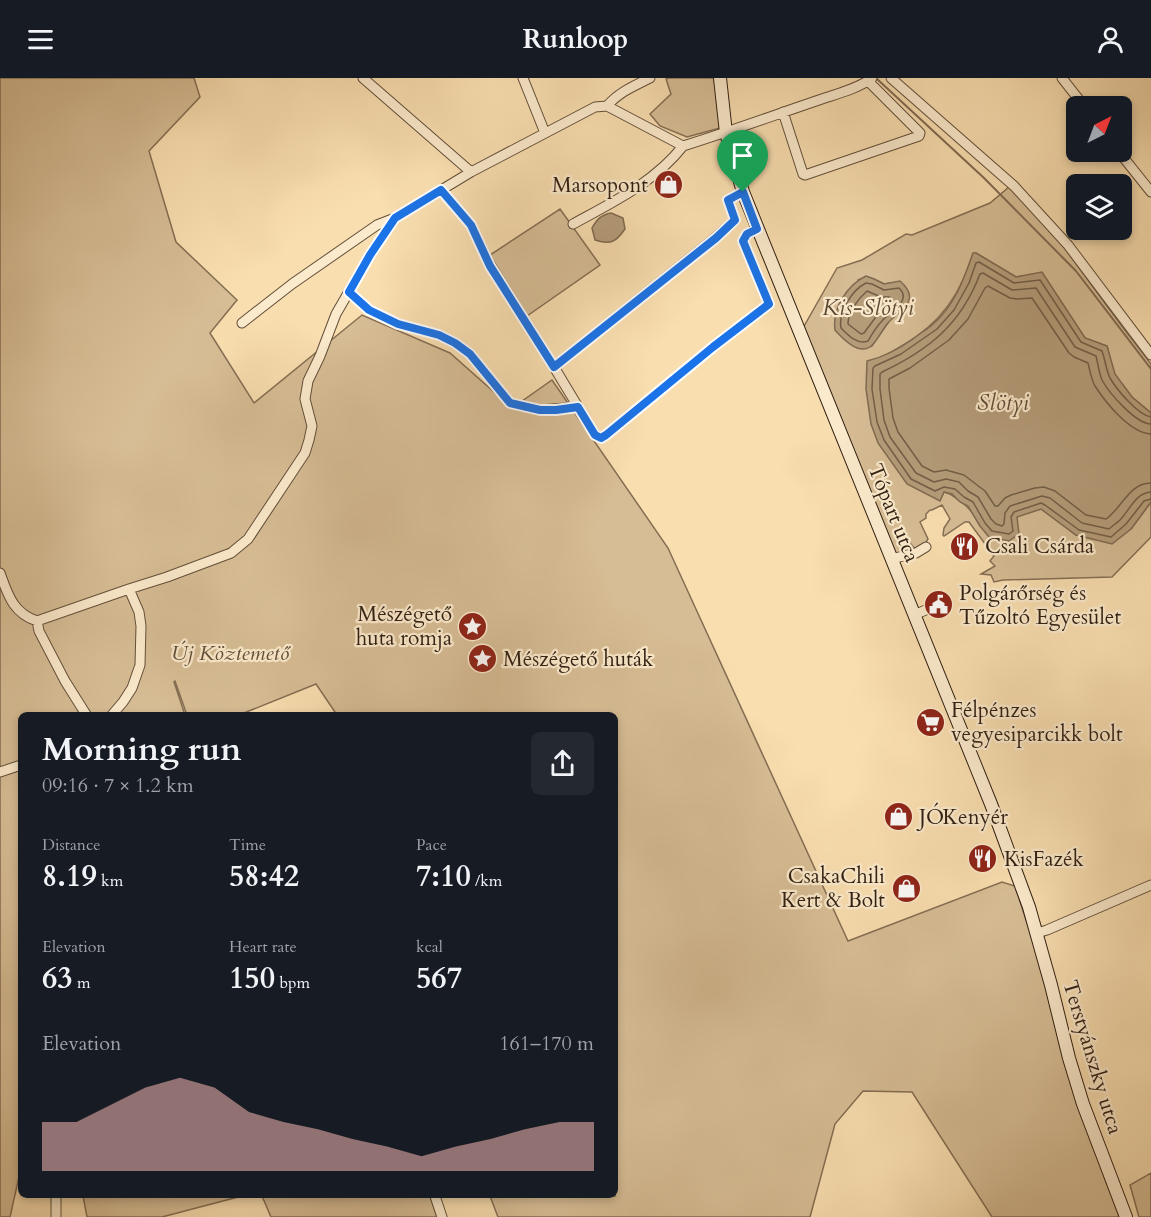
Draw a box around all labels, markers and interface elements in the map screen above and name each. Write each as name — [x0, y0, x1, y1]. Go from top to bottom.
text: Runloop — [523, 21, 628, 58]
icon: menu — [24, 23, 57, 56]
icon: person — [1094, 23, 1127, 56]
north arrow — [1066, 96, 1132, 162]
map controls — [1066, 96, 1132, 240]
pin — [717, 130, 768, 192]
icon: arrive — [726, 139, 759, 172]
shop icon: Marsopont — [653, 169, 685, 201]
place label: Marsopont — [552, 171, 648, 200]
button: layers — [1066, 174, 1132, 240]
water label: Kis-Slötyi — [822, 293, 915, 323]
water label: Slötyi — [977, 388, 1030, 418]
street label: Tópart utca — [861, 460, 926, 567]
restaurant icon: Csali Csárda — [948, 530, 980, 562]
place label: Csali Csárda — [985, 532, 1094, 561]
place label: Polgárőrség és Tűzoltó Egyesület — [959, 579, 1121, 632]
public building icon: Polgárőrség és Tűzoltó Egyesület — [922, 589, 954, 621]
place label: Mészégető huta romja — [356, 600, 452, 653]
place icon: Mészégető huta romja — [457, 610, 489, 642]
park label: Új Köztemető — [171, 639, 292, 668]
place icon: Mészégető huták — [466, 643, 498, 675]
place label: Mészégető huták — [503, 645, 654, 674]
place label: Félpénzes vegyesiparcikk bolt — [951, 696, 1123, 749]
supermarket icon: Félpénzes vegyesiparcikk bolt — [914, 706, 946, 738]
text: Morning run — [42, 727, 242, 772]
button: share — [531, 732, 594, 795]
text: 09:16 · 7 × 1.2 km — [42, 772, 194, 799]
shop icon: JÓKenyér — [882, 801, 914, 833]
place label: JÓKenyér — [916, 802, 1008, 832]
text: Distance — [42, 834, 100, 856]
text: Time — [229, 834, 266, 856]
text: Pace — [416, 834, 447, 856]
restaurant icon: KisFazék — [967, 843, 999, 875]
place label: KisFazék — [1004, 845, 1085, 874]
text: 8.19 — [42, 856, 97, 897]
text: 58:42 — [229, 856, 299, 897]
text: 7:10 — [416, 856, 471, 897]
place label: CsakaChili Kert & Bolt — [781, 862, 885, 915]
text: km — [97, 870, 123, 892]
text: /km — [471, 870, 502, 892]
shop icon: CsakaChili Kert & Bolt — [890, 872, 922, 904]
text: Elevation — [42, 936, 106, 958]
text: Heart rate — [229, 936, 297, 958]
text: kcal — [416, 936, 443, 958]
text: 63 — [42, 958, 73, 999]
text: 150 — [229, 958, 275, 999]
text: 567 — [416, 958, 462, 999]
text: m — [73, 972, 91, 994]
text: bpm — [275, 972, 310, 994]
street label: Terstyánszky utca — [1055, 977, 1130, 1138]
text: Elevation — [42, 1030, 121, 1057]
text: 161–170 m — [499, 1030, 594, 1057]

